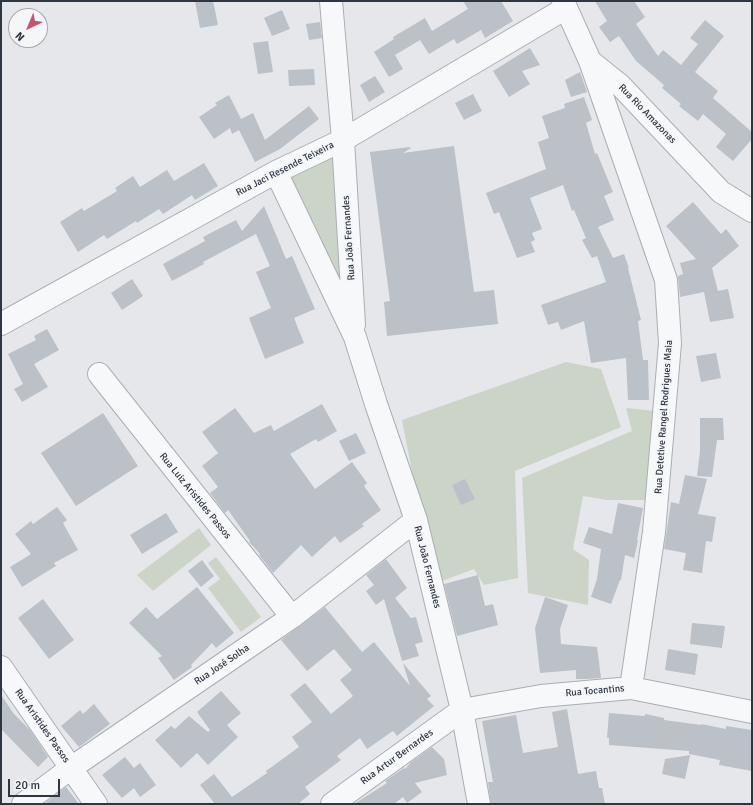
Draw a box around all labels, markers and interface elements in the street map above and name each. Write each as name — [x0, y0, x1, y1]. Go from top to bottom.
north arrow — [8, 8, 48, 48]
text: N — [13, 29, 27, 44]
street label: Rua Rio Amazonas — [616, 82, 678, 146]
street label: Rua Jaci Resende Teixeira — [234, 139, 336, 199]
street label: Rua João Fernandes — [340, 195, 358, 281]
street label: Rua Detetive Rangel Rodrigues Maia — [653, 340, 675, 494]
street label: Rua Luiz Aristides Passos — [157, 450, 233, 542]
street label: Rua João Fernandes — [411, 524, 443, 610]
street label: Rua José Solha — [192, 642, 252, 688]
street label: Rua Tocantins — [565, 682, 625, 700]
street label: Rua Aristides Passos — [12, 687, 72, 765]
street label: Rua Artur Bernardes — [358, 727, 436, 787]
scale bar — [10, 771, 62, 797]
text: 20 m — [15, 778, 40, 793]

